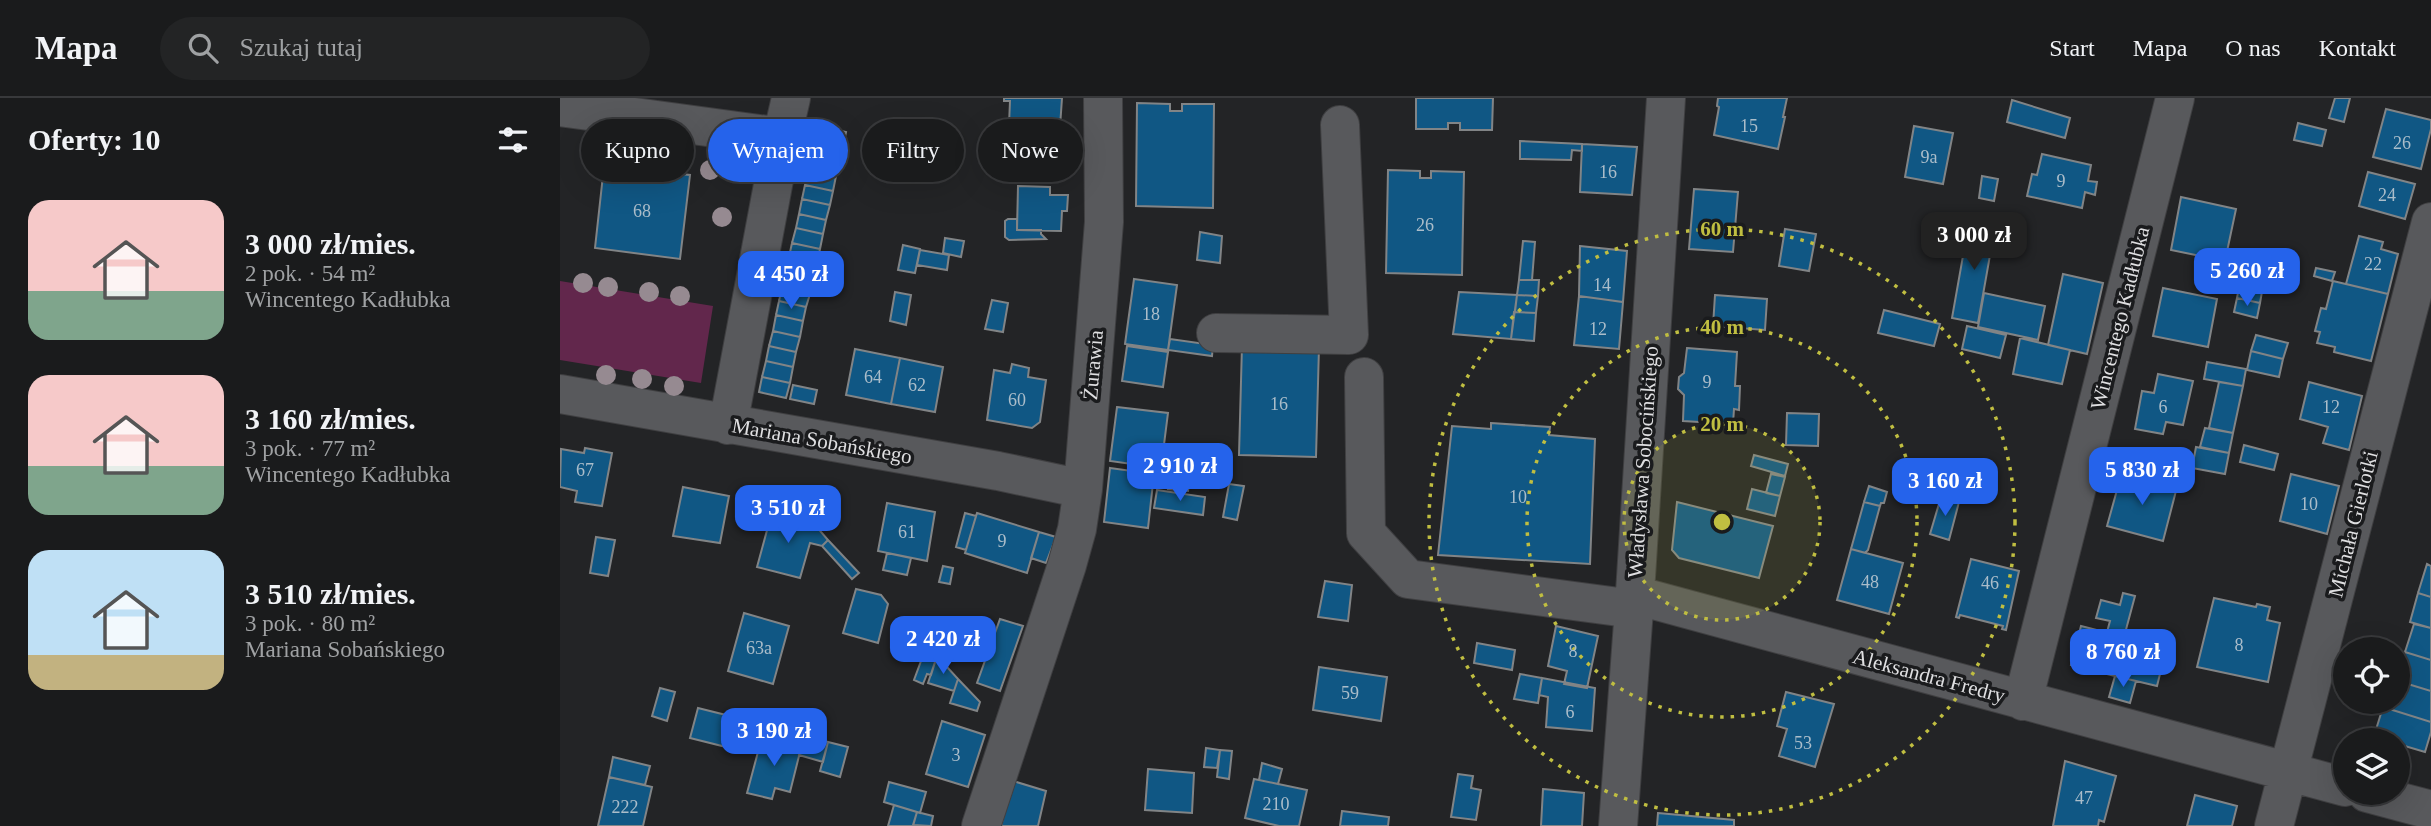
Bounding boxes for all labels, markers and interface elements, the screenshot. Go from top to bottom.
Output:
search box [160,17,650,80]
icon: search [184,29,222,67]
text: Mapa [35,30,118,66]
text: Szukaj tutaj [240,33,363,62]
text: Start [2049,35,2095,61]
text: Mapa [2133,35,2187,61]
text: O nas [2225,35,2281,61]
text: Kontakt [2319,35,2396,61]
house number: 15 [1740,116,1758,136]
chip: Kupno [581,119,694,182]
chip: Wynajem [708,119,848,182]
chip: Filtry [862,119,964,182]
chip: Nowe [978,119,1083,182]
icon: filters [494,121,532,159]
text: Oferty: 10 [28,123,160,156]
house number: 26 [2393,133,2411,153]
house number: 9a [1921,147,1938,167]
house number: 16 [1599,162,1617,182]
house number: 9 [2057,171,2066,191]
house number: 24 [2378,185,2396,205]
house number: 68 [633,201,651,221]
pin: 3 000 zł [1902,212,2046,272]
house number: 26 [1416,215,1434,235]
text: 60 m [1700,217,1744,241]
text: 3 000 zł [1937,222,2011,247]
street label: Wincentego Kadłubka [2086,223,2154,412]
text: 3 000 zł/mies. [245,227,416,260]
icon: home [84,228,168,312]
pin: 5 260 zł [2175,248,2319,308]
pin: 4 450 zł [719,252,863,311]
house number: 22 [2364,254,2382,274]
text: 5 260 zł [2210,258,2284,283]
text: 2 pok. · 54 m² [245,261,375,286]
text: 4 450 zł [754,261,828,286]
house number: 14 [1593,275,1611,295]
text: Wincentego Kadłubka [245,287,450,312]
house number: 18 [1142,304,1160,324]
text: 40 m [1700,315,1744,339]
house number: 12 [1589,319,1607,339]
street label: Żurawia [1078,328,1108,401]
street label: Władysława Sobocińskiego [1623,345,1663,579]
house number: 64 [864,367,882,387]
house number: 9 [1703,372,1712,392]
house number: 62 [908,375,926,395]
house number: 60 [1008,390,1026,410]
house number: 16 [1270,394,1288,414]
house number: 6 [2159,397,2168,417]
house number: 12 [2322,397,2340,417]
text: 3 160 zł/mies. [245,402,416,435]
icon: home [84,403,168,487]
text: 20 m [1700,412,1744,436]
street label: Mariana Sobańskiego [730,413,914,469]
text: 3 pok. · 77 m² [245,436,375,461]
pin: 2 910 zł [1108,444,1252,503]
pin: 5 830 zł [2070,448,2214,507]
street label: Michała Gierlotki [2323,448,2383,600]
text: 2 910 zł [1143,453,1217,478]
text: 5 830 zł [2105,457,2179,482]
pin: 3 160 zł [1873,458,2017,518]
house number: 67 [576,460,594,480]
text: Wincentego Kadłubka [245,462,450,487]
text: 3 160 zł [1908,468,1982,493]
pin: 3 510 zł [716,486,860,545]
house number: 10 [1509,487,1527,507]
house number: 10 [2300,494,2318,514]
text: 3 510 zł [751,495,825,520]
centre of rings [1710,510,1734,534]
house number: 61 [898,522,916,542]
house number: 9 [998,531,1007,551]
house number: 48 [1861,572,1879,592]
house number: 46 [1981,573,1999,593]
text: 3 510 zł/mies. [245,577,416,610]
icon: home [84,578,168,662]
text: 3 pok. · 80 m² [245,611,375,636]
pin: 2 420 zł [871,616,1015,676]
text: 2 420 zł [906,626,980,651]
pin: 8 760 zł [2051,630,2195,689]
house number: 8 [2235,635,2244,655]
text: Mariana Sobańskiego [245,637,445,662]
map controls [2333,637,2410,805]
button: locate [2333,637,2410,714]
house number: 63a [746,638,772,658]
text: 8 760 zł [2086,639,2160,664]
house number: 8 [1569,641,1578,661]
street label: Aleksandra Fredry [1850,644,2008,708]
house number: 59 [1341,683,1359,703]
house number: 6 [1566,702,1575,722]
pin: 3 190 zł [702,708,846,768]
text: 3 190 zł [737,718,811,743]
button: layers [2333,728,2410,805]
house number: 53 [1794,733,1812,753]
house number: 3 [952,745,961,765]
house number: 47 [2075,788,2093,808]
house number: 210 [1263,794,1290,814]
house number: 222 [612,797,639,817]

